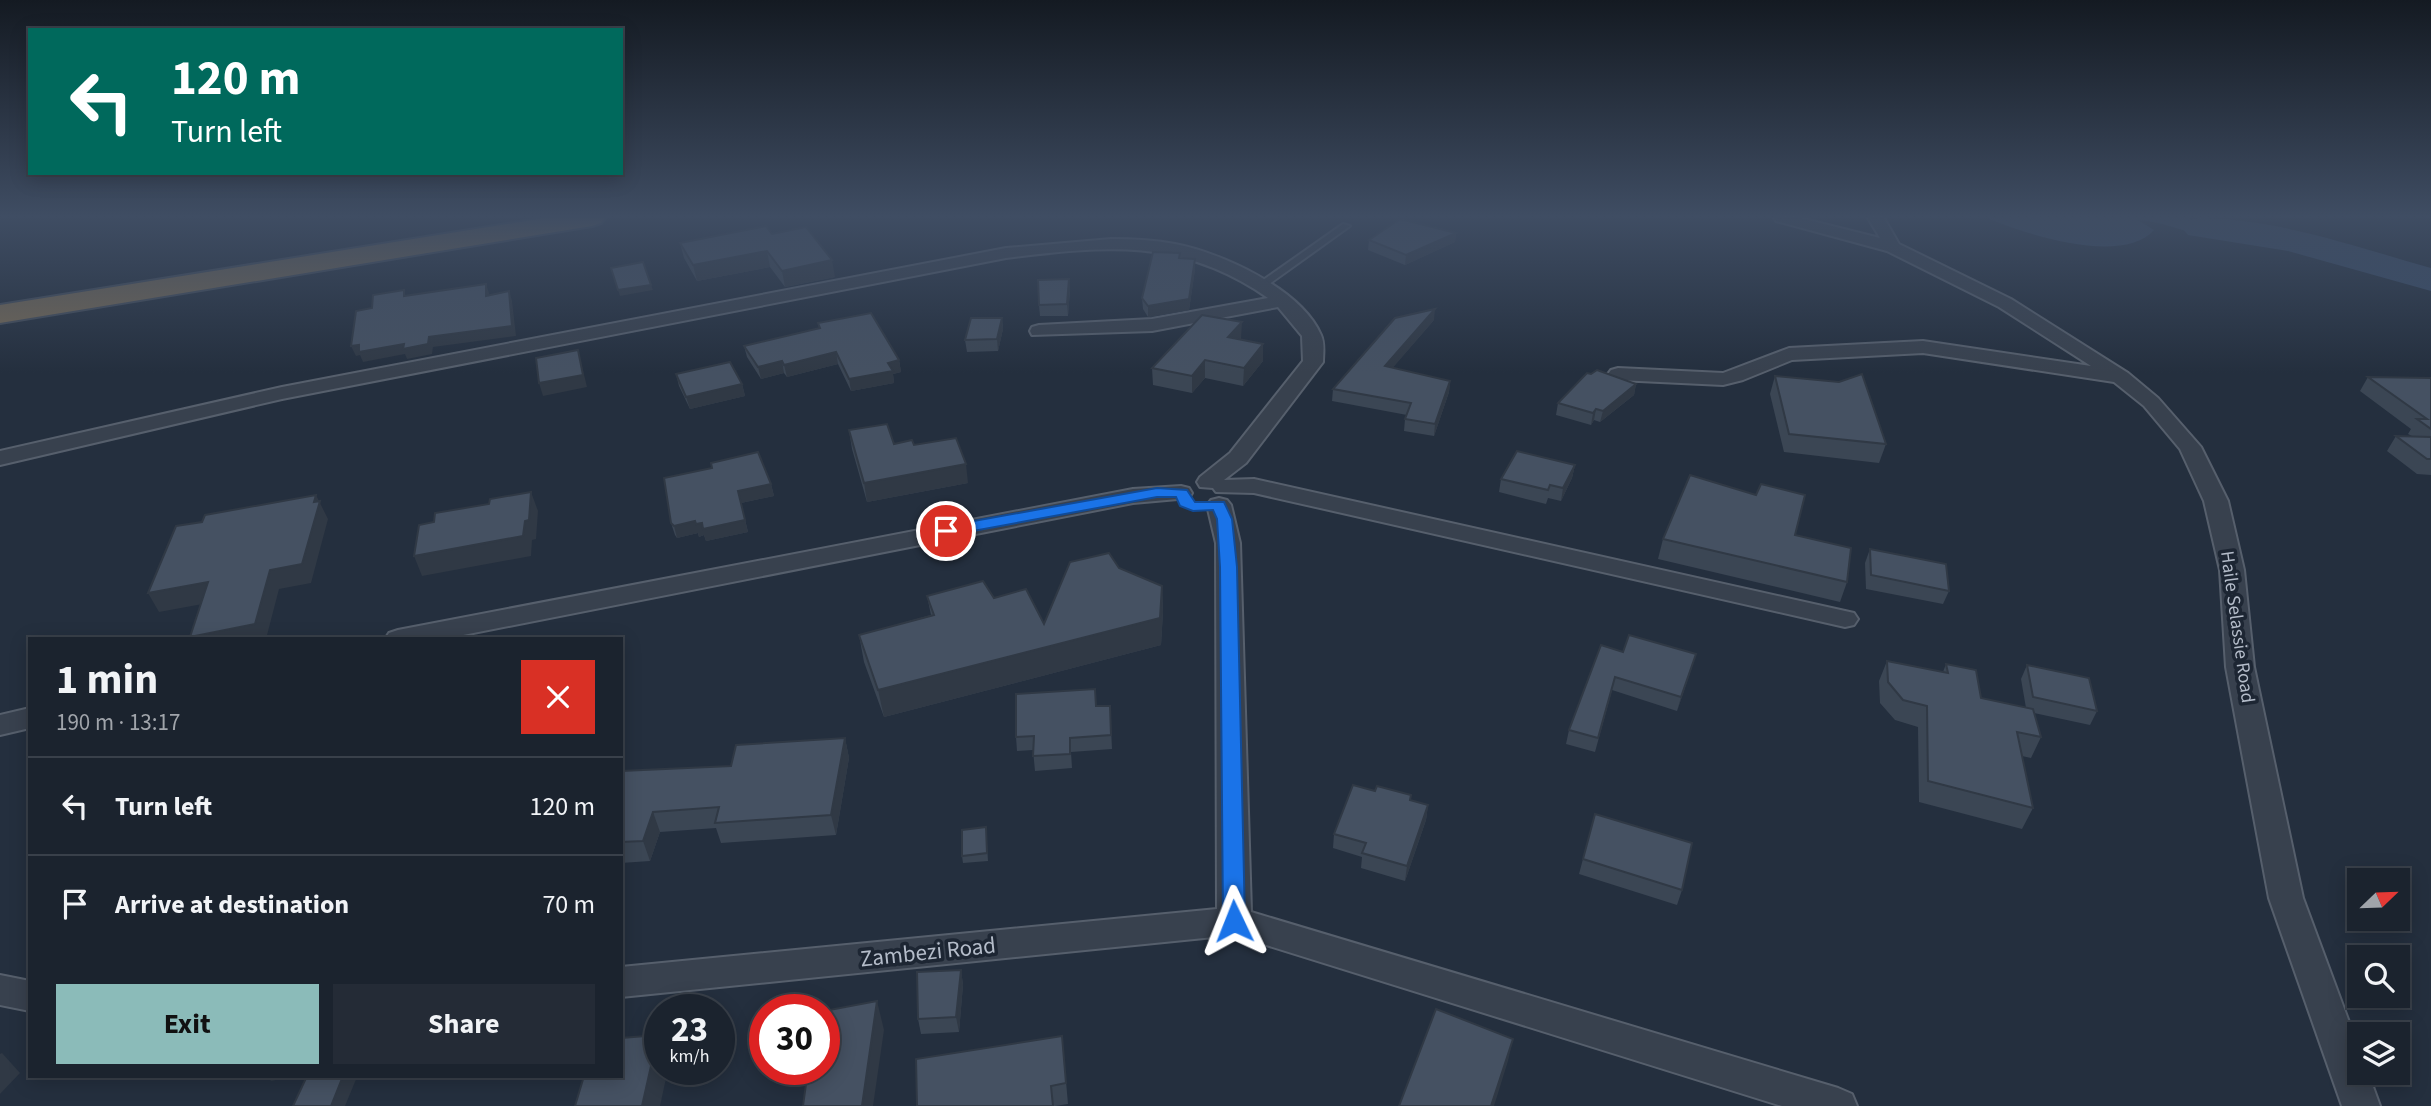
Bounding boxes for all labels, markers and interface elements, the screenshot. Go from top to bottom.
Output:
text: 120 m [171,44,300,114]
icon: left [56,56,147,147]
text: Turn left [171,109,282,155]
pin [916,501,976,561]
icon: arrive [927,512,965,550]
street label: Haile Selassie Road [2213,549,2261,705]
text: 1 min [56,650,158,710]
button: close [521,660,595,734]
text: 190 m · 13:17 [56,706,180,739]
icon: left [56,787,94,825]
text: Turn left [115,788,212,825]
text: 120 m [529,788,595,825]
north arrow [2347,868,2410,931]
map controls [2347,868,2410,1085]
position arrow [1197,884,1271,958]
icon: arrive [56,885,94,923]
text: Arrive at destination [115,886,349,923]
text: 70 m [542,886,595,923]
street label: Zambezi Road [859,928,997,976]
button: search [2347,945,2410,1008]
button: Exit [56,984,319,1064]
button: Share [333,984,595,1064]
speed limit sign: 30 [749,994,840,1085]
text: 23 [671,1005,708,1055]
button: layers [2347,1022,2410,1085]
text: km/h [670,1044,709,1069]

